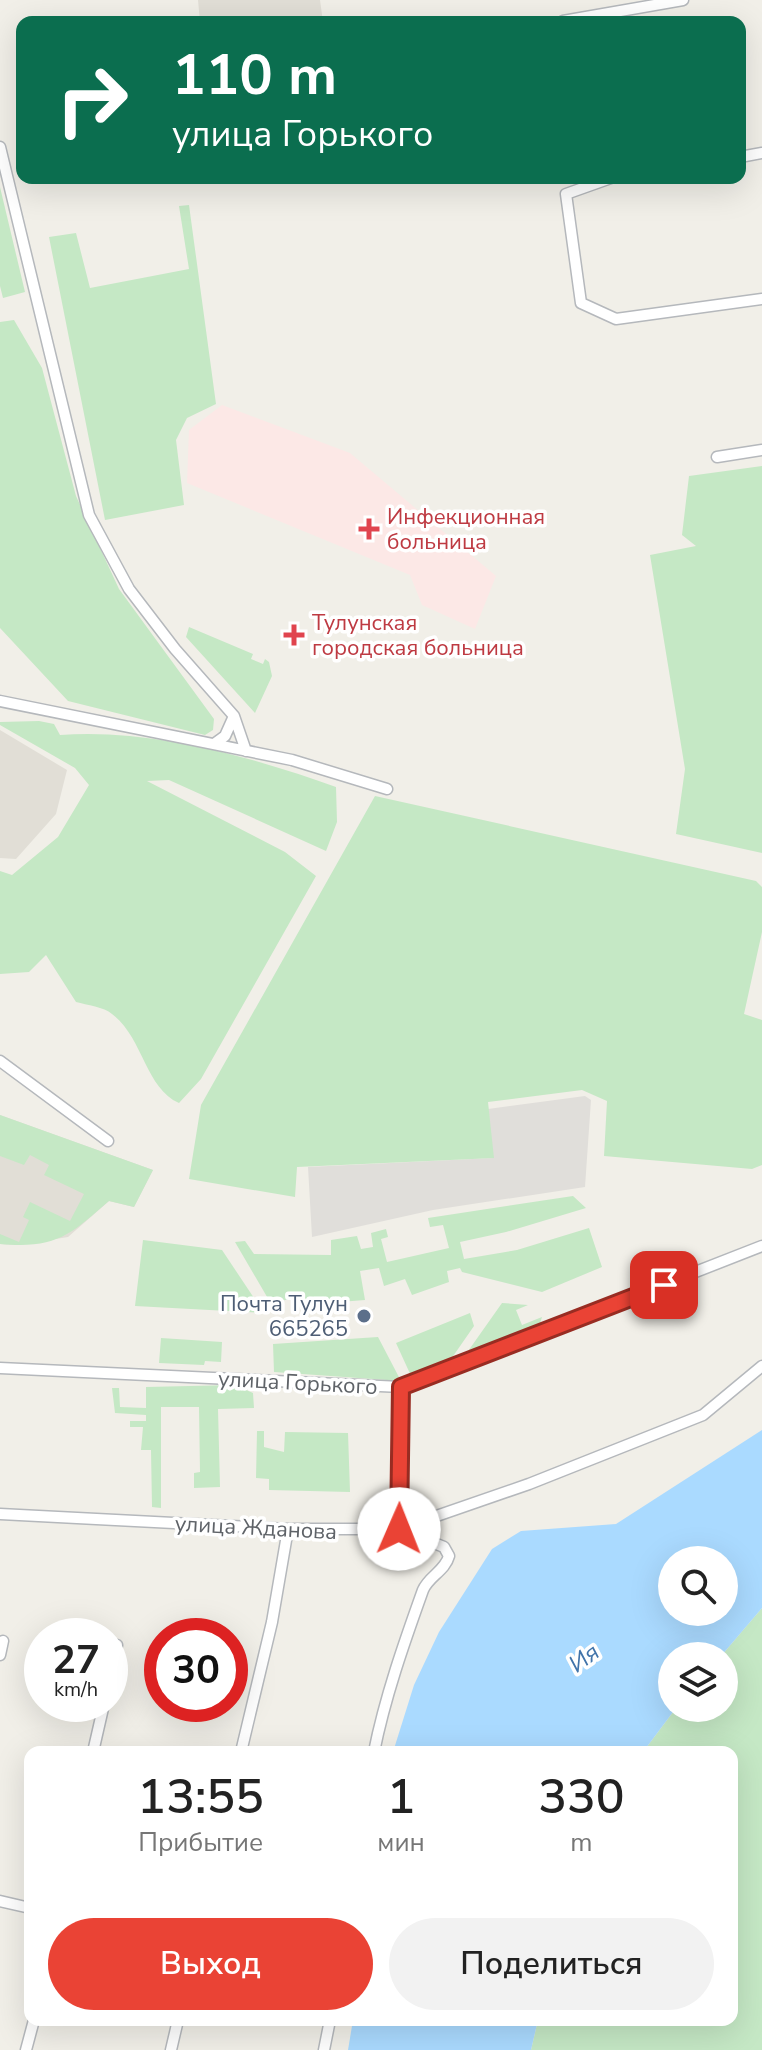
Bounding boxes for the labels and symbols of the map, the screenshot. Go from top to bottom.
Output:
place label: Инфекционная больница [387,502,545,557]
marker: Инфекционная больница [358,518,380,540]
place label: Тулунская городская больница [312,608,524,663]
marker: Тулунская городская больница [283,624,305,646]
pin [630,1251,698,1319]
place label: Почта Тулун 665265 [220,1289,348,1344]
marker: Почта Тулун 665265 [355,1307,373,1325]
street label: улица Горького [217,1364,378,1402]
position arrow [357,1487,441,1571]
street label: улица Жданова [174,1509,338,1547]
speed limit sign: 30 [144,1618,248,1722]
water label: Ия [562,1636,606,1680]

